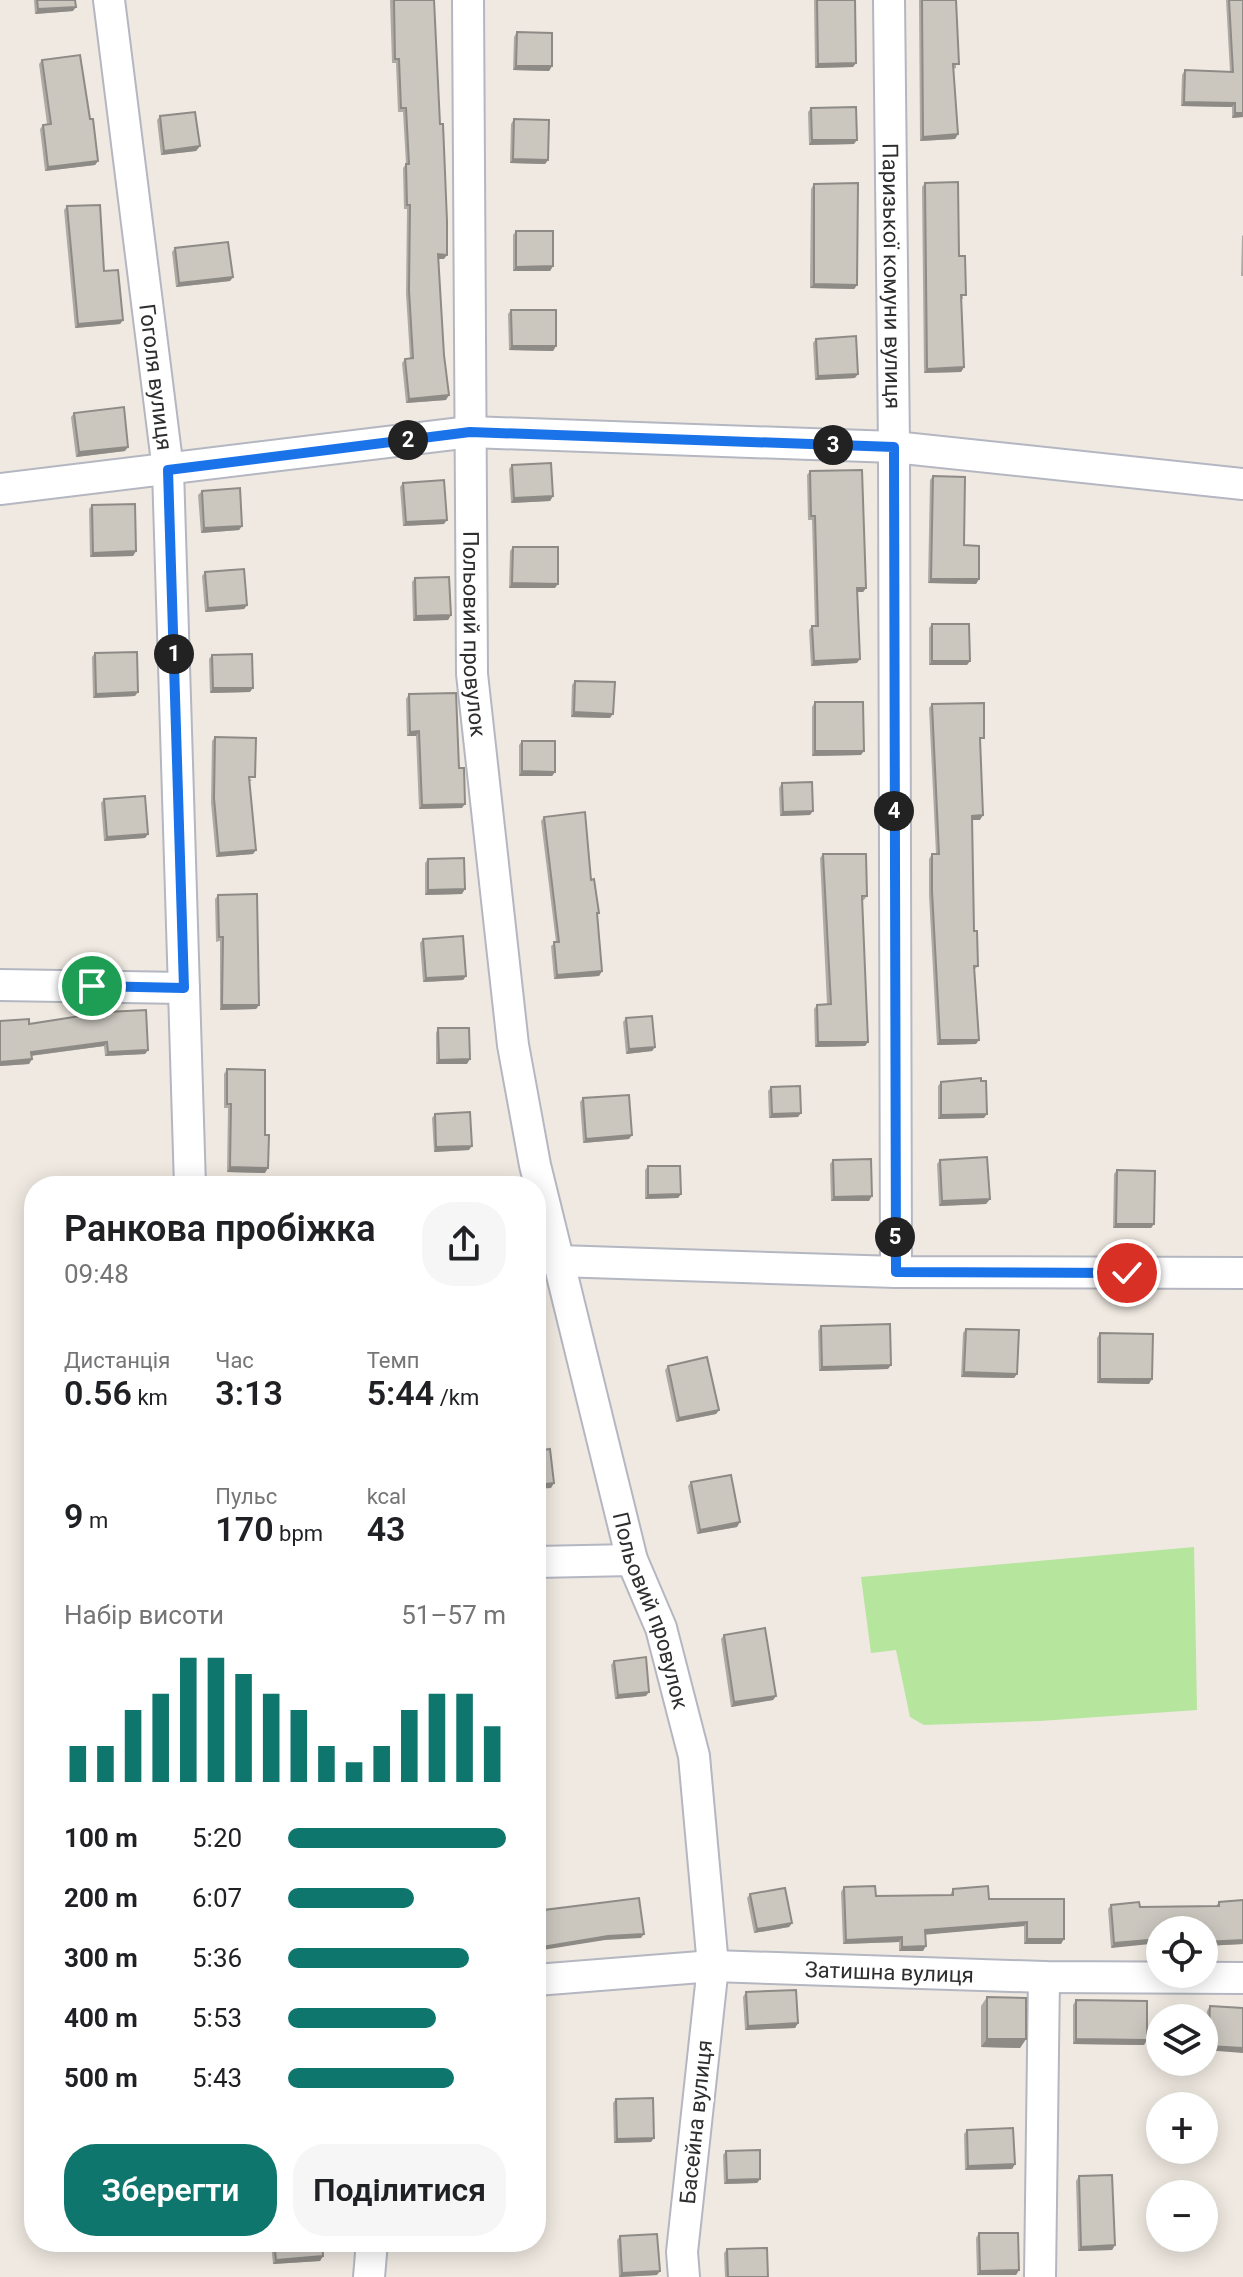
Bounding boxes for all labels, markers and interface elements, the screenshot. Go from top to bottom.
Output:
street label: Паризької комуни вулиця [878,143,906,409]
street label: Гоголя вулиця [135,302,178,452]
pin: 2 [388,420,428,460]
pin: 3 [813,425,853,465]
text: 2 [402,427,414,452]
text: 3 [827,432,839,457]
street label: Польовий провулок [459,531,491,738]
pin: 1 [154,634,194,674]
text: 1 [168,641,180,666]
pin: 4 [874,791,914,831]
text: 4 [888,798,900,823]
pin [58,952,126,1020]
icon: arrive [70,964,114,1008]
button: share [422,1202,506,1286]
text: Ранкова пробіжка [64,1208,376,1250]
pin: 5 [875,1217,915,1257]
text: 5 [889,1224,901,1249]
pin [1093,1239,1161,1307]
icon: check [1105,1251,1149,1295]
text: 09:48 [64,1259,129,1289]
text: Дистанція [64,1348,170,1373]
text: Час [215,1348,254,1373]
text: Темп [367,1348,419,1373]
text: 0.56 [64,1373,132,1413]
text: 3:13 [215,1373,283,1413]
text: 5:44 [367,1373,434,1413]
text: km [132,1385,168,1410]
text: /km [434,1385,479,1410]
text: Пульс [215,1484,277,1509]
text: kcal [367,1484,406,1509]
text: 9 [64,1496,83,1536]
text: m [83,1508,108,1533]
text: 170 [215,1509,274,1549]
text: 43 [367,1509,406,1549]
street label: Польовий провулок [608,1509,694,1712]
text: bpm [274,1521,323,1546]
text: Набір висоти [64,1600,224,1630]
text: 51–57 m [401,1600,506,1630]
text: 100 m [64,1823,138,1853]
text: 5:20 [192,1823,242,1853]
text: 200 m [64,1883,138,1913]
text: 6:07 [192,1883,242,1913]
map controls [1146,1916,1218,2252]
button: locate [1146,1916,1218,1988]
text: 300 m [64,1943,138,1973]
text: 5:36 [192,1943,242,1973]
street label: Затишна вулиця [804,1957,974,1987]
text: 400 m [64,2003,138,2033]
text: 5:53 [192,2003,242,2033]
button: layers [1146,2004,1218,2076]
street label: Басейна вулиця [675,2039,717,2205]
text: 500 m [64,2063,138,2093]
text: 5:43 [192,2063,242,2093]
button: + [1146,2092,1218,2164]
button: Зберегти [64,2144,277,2236]
button: Поділитися [293,2144,506,2236]
button: − [1146,2180,1218,2252]

